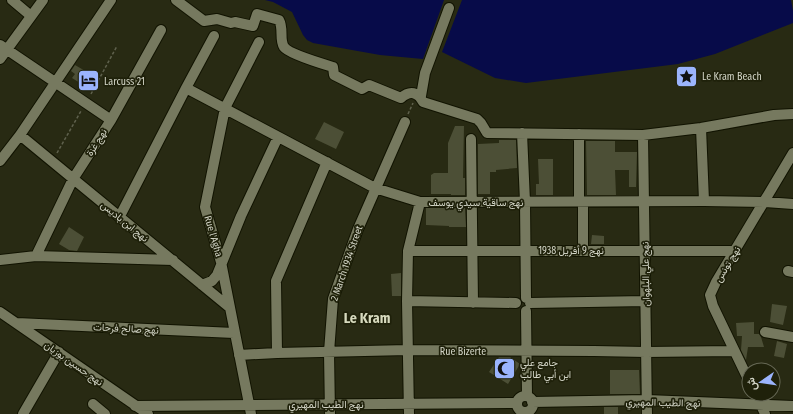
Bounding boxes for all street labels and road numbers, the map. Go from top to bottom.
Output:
street label: نهج غزة [84,127,110,158]
street label: نهج ساقية سيدي يوسف [429,197,524,211]
street label: نهج ابن باديس [98,199,151,245]
street label: Rue l'Agha [201,214,225,258]
street label: 2 March 1934 Street [328,223,366,302]
street label: نهج علي البلهوان [639,241,655,306]
street label: نهج تونس [712,244,743,285]
street label: نهج 9 أفريل 1938 [538,245,604,257]
street label: نهج صالح فرحات [93,321,159,337]
street label: نهج حسين بوزيان [42,339,105,389]
street label: Rue Bizerte [440,346,486,358]
street label: نهج الطيب المهيري [625,396,701,412]
street label: نهج الطيب المهيري [288,399,364,413]

